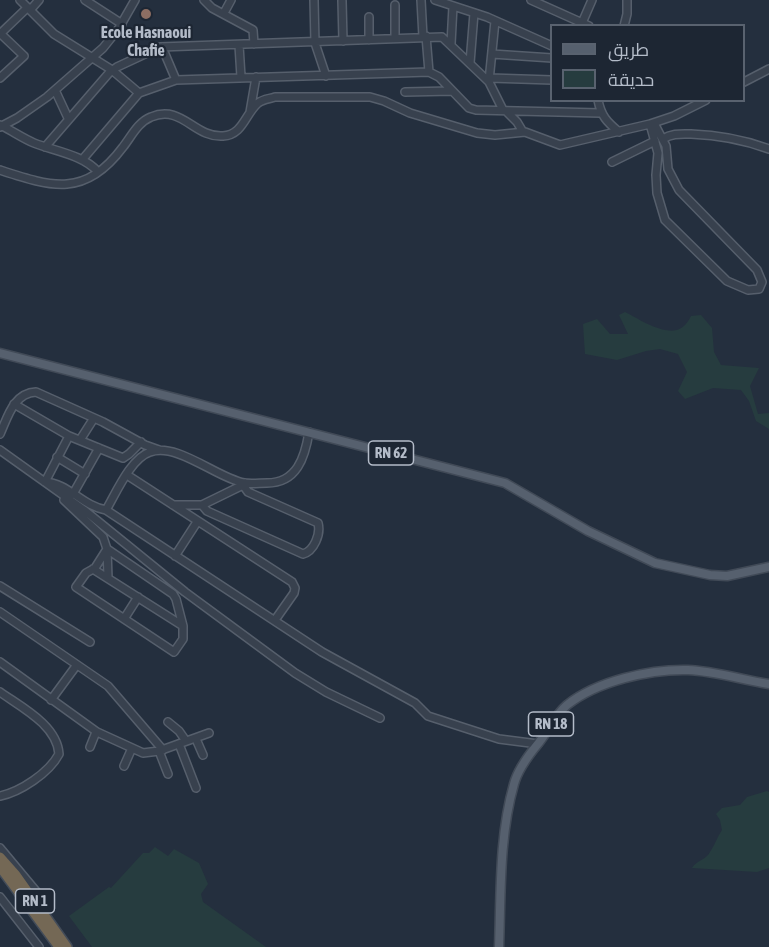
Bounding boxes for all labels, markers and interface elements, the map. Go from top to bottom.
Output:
marker: Ecole Hasnaoui Chafie [139,7,153,21]
place label: Ecole Hasnaoui Chafie [101,23,191,61]
legend [550,24,745,102]
text: طريق [608,39,649,60]
text: حديقة [608,69,654,90]
road number: RN 62 [368,441,414,465]
road number: RN 18 [528,712,574,736]
road number: RN 1 [15,889,54,913]

